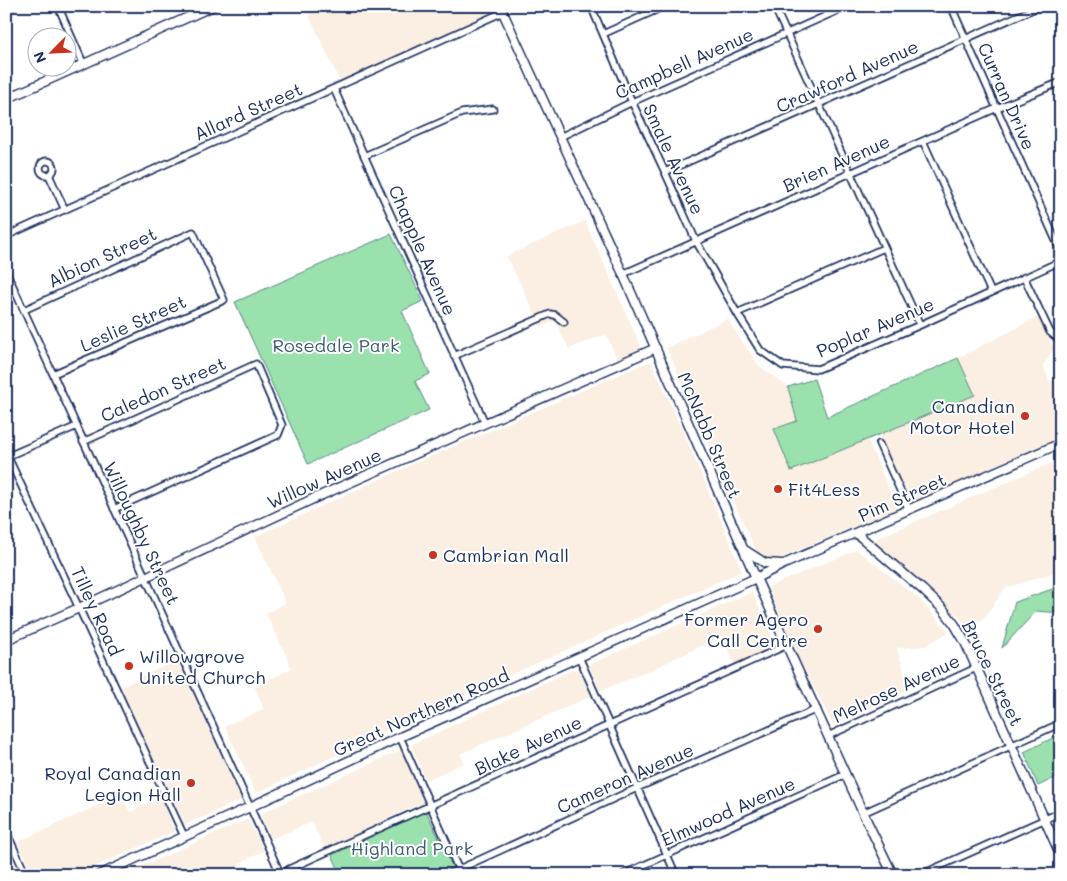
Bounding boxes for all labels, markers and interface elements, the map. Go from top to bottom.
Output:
street label: Campbell Avenue [611,22,757,104]
north arrow [28,28,78,78]
street label: Crawford Avenue [772,34,922,118]
street label: Curran Drive [973,38,1041,154]
text: N [29,49,51,66]
street label: Allard Street [190,76,306,146]
street label: Smale Avenue [638,100,710,218]
street label: Brien Avenue [779,129,893,197]
street label: Chapple Avenue [384,181,462,319]
street label: Albion Street [44,221,160,293]
street label: Leslie Street [76,289,190,357]
street label: Poplar Avenue [813,291,937,363]
park label: Rosedale Park [273,333,399,357]
street label: Caledon Street [97,351,229,427]
street label: McNabb Street [672,368,748,502]
place label: Canadian Motor Hotel [910,394,1015,439]
marker: Canadian Motor Hotel [1019,410,1031,422]
street label: Willow Avenue [263,442,385,514]
street label: Willoughby Street [98,458,186,608]
street label: Pim Street [854,467,950,527]
place label: Fit4Less [788,477,860,501]
marker: Fit4Less [772,483,784,495]
place label: Cambrian Mall [443,543,569,567]
marker: Cambrian Mall [427,549,439,561]
street label: Tilley Road [66,563,128,659]
place label: Former Agero Call Centre [684,607,808,652]
street label: Bruce Street [957,616,1029,730]
marker: Former Agero Call Centre [812,623,824,635]
place label: Willowgrove United Church [139,644,265,689]
street label: Melrose Avenue [829,648,963,728]
marker: Willowgrove United Church [123,660,135,672]
street label: Great Northern Road [329,662,513,762]
street label: Blake Avenue [471,710,585,780]
street label: Cameron Avenue [553,737,697,819]
place label: Royal Canadian Legion Hall [45,761,181,806]
street label: Elmwood Avenue [657,771,799,851]
marker: Royal Canadian Legion Hall [185,777,197,789]
park label: Highland Park [351,836,473,860]

